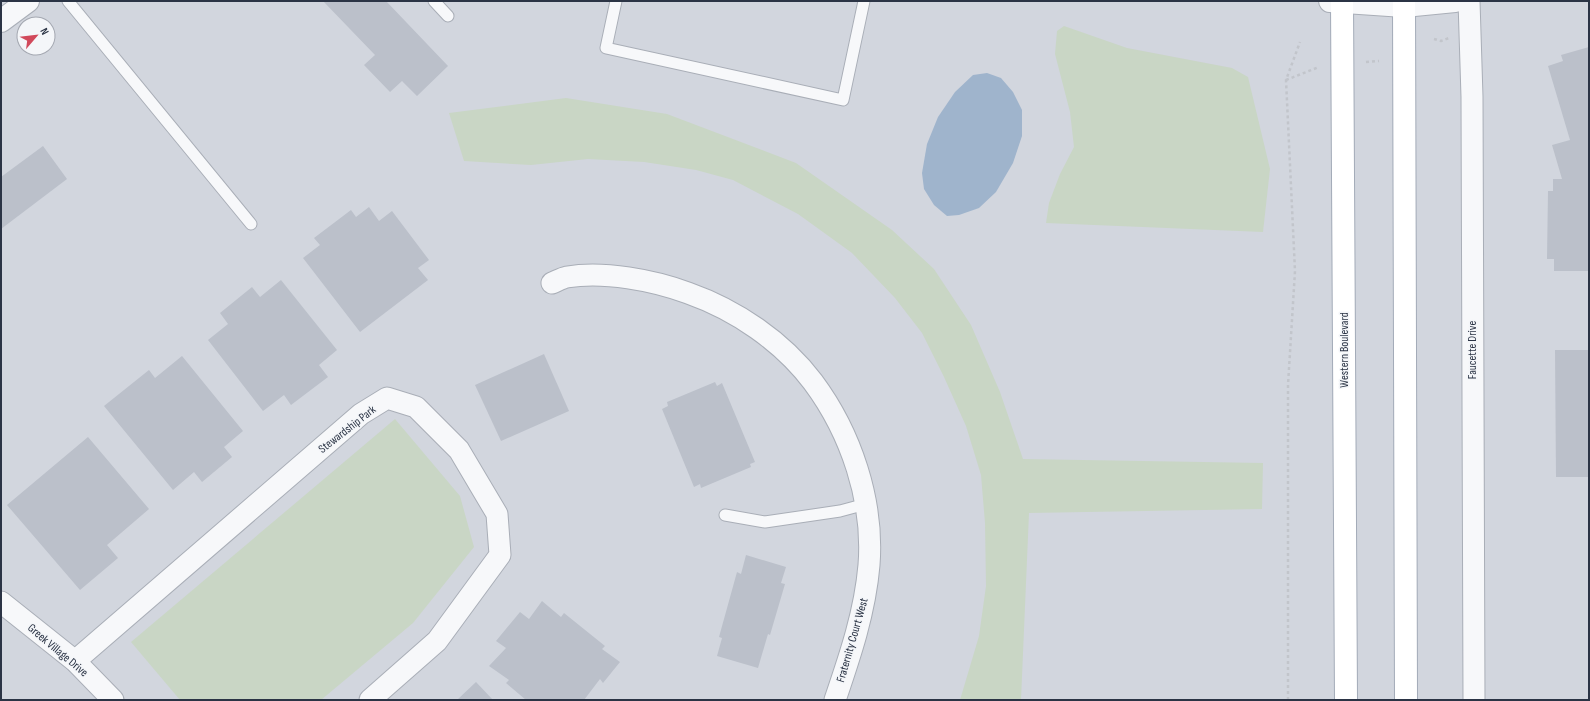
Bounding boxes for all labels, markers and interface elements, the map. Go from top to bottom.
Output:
north arrow [16,16,56,56]
text: N [37,26,52,37]
street label: Western Boulevard [1337,312,1352,388]
street label: Faucette Drive [1465,321,1480,379]
street label: Stewardship Park [315,402,379,457]
street label: Fraternity Court West [833,596,872,684]
street label: Greek Village Drive [24,621,91,680]

